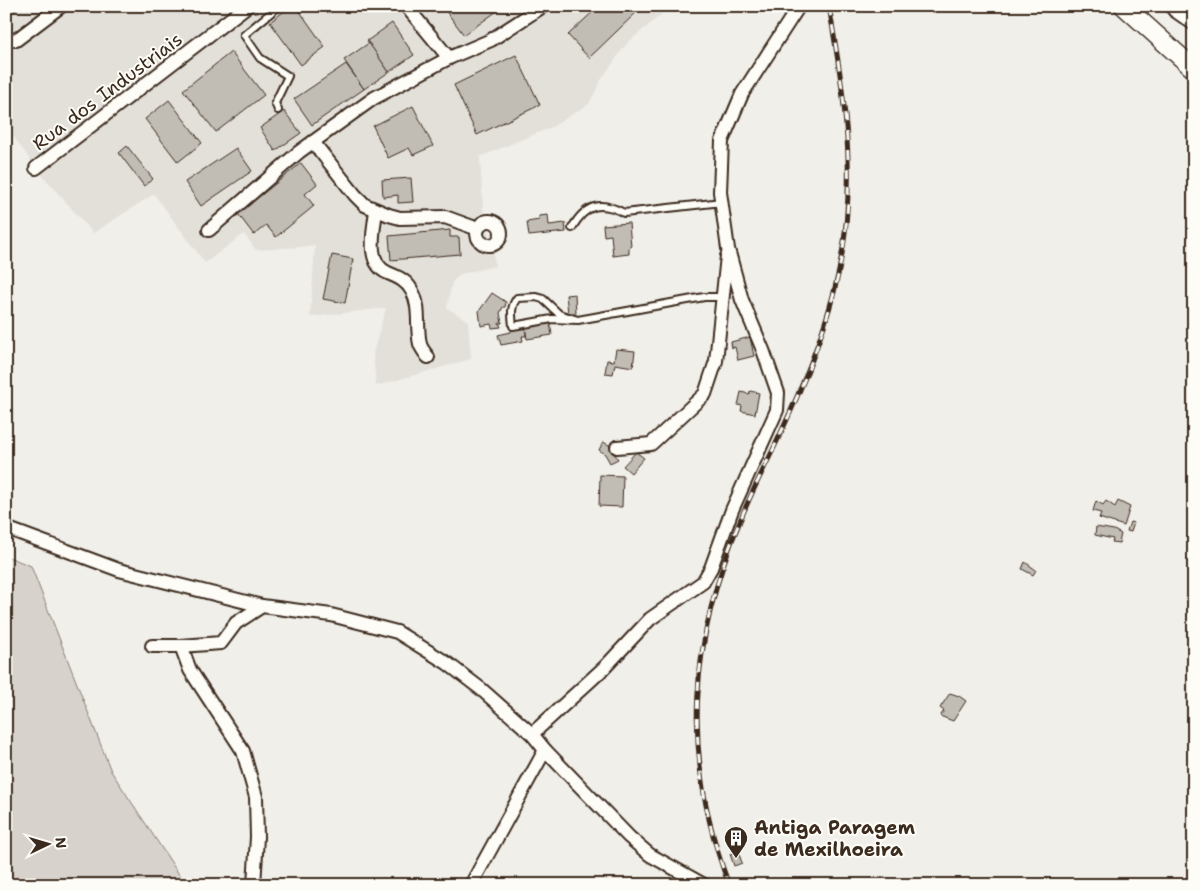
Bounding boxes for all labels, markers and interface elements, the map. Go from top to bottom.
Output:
street label: Rua dos Industriais [27,27,187,156]
place label: Antiga Paragem de Mexilhoeira [754,815,915,862]
north arrow [22,818,72,868]
building icon: Antiga Paragem de Mexilhoeira [723,825,749,859]
text: N [52,837,70,849]

